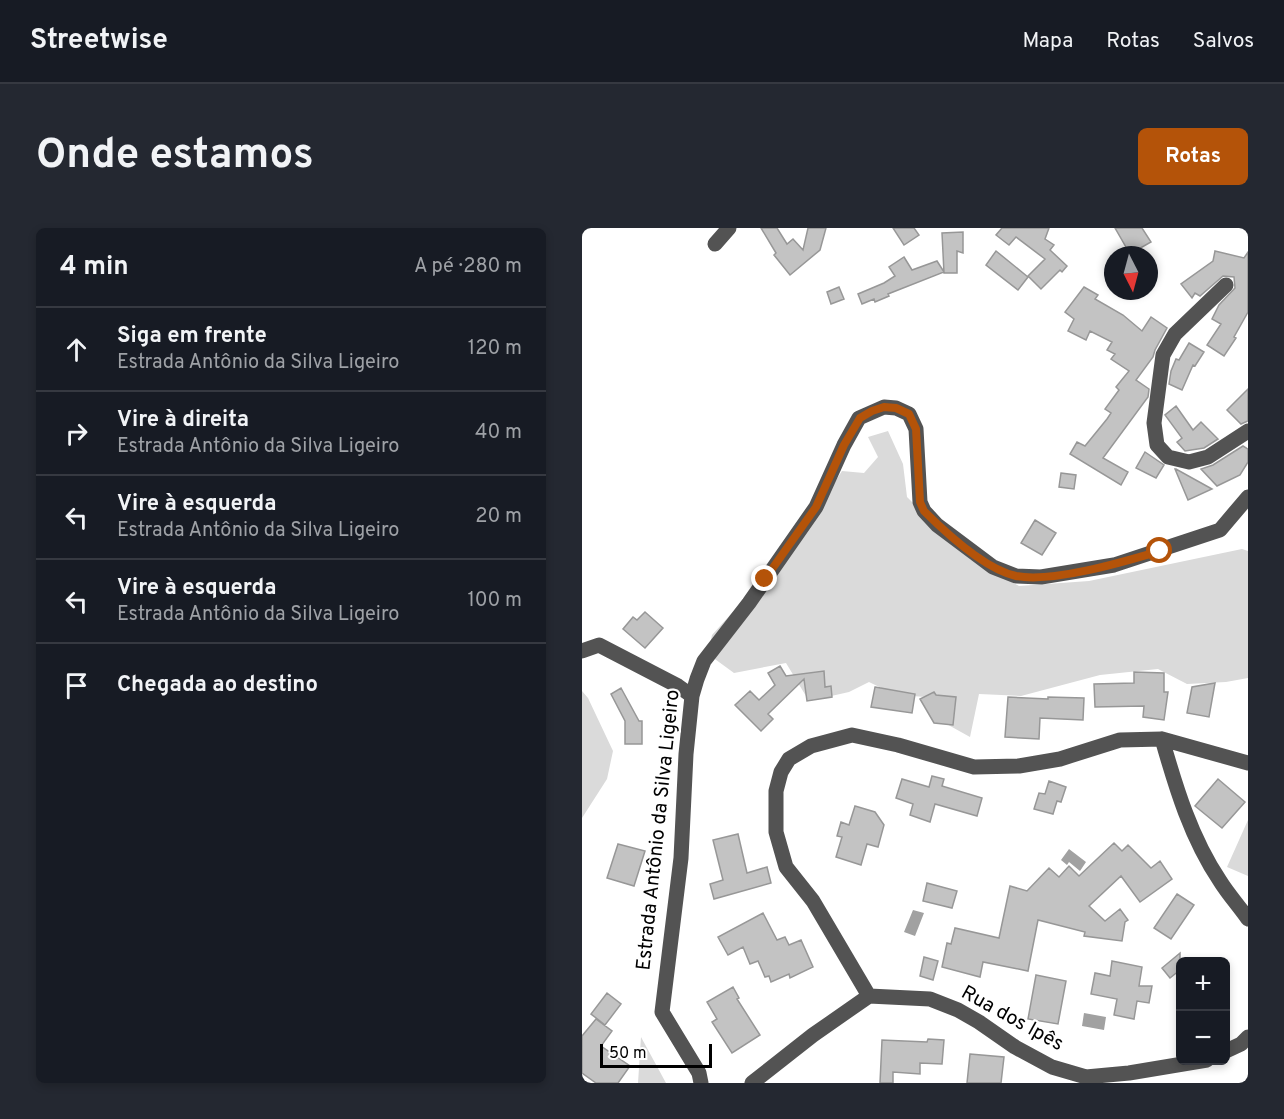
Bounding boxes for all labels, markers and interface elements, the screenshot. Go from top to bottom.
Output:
text: Streetwise [30,23,168,59]
text: Mapa [1023,28,1073,55]
text: Rotas [1106,28,1160,55]
text: Salvos [1193,28,1254,55]
button: Rotas [1138,128,1248,185]
text: Onde estamos [36,130,314,183]
north arrow [1104,246,1158,300]
text: 4 min [60,251,129,284]
text: A pé · 280 m [414,254,522,280]
text: Siga em frente [117,323,267,350]
icon: ahead [60,333,93,366]
text: 120 m [468,336,522,362]
text: Estrada Antônio da Silva Ligeiro [117,350,399,376]
text: Vire à direita [117,407,249,434]
icon: right [60,417,93,450]
text: 40 m [475,420,522,446]
text: Estrada Antônio da Silva Ligeiro [117,434,399,460]
text: Vire à esquerda [117,491,276,518]
icon: left [60,501,93,534]
text: 20 m [475,504,522,530]
text: Estrada Antônio da Silva Ligeiro [117,518,399,544]
route start [1146,537,1172,563]
route end [751,565,777,591]
text: Vire à esquerda [117,575,276,602]
icon: left [60,585,93,618]
text: 100 m [467,588,522,614]
text: Estrada Antônio da Silva Ligeiro [117,602,399,628]
icon: arrive [60,669,93,702]
text: Chegada ao destino [117,672,318,699]
street label: Estrada Antônio da Silva Ligeiro [631,688,687,972]
map controls [1176,957,1230,1065]
button: + [1176,957,1230,1011]
street label: Rua dos Ipês [956,980,1068,1058]
button: − [1176,1011,1230,1065]
scale bar [600,1041,712,1068]
text: 50 m [609,1044,647,1064]

